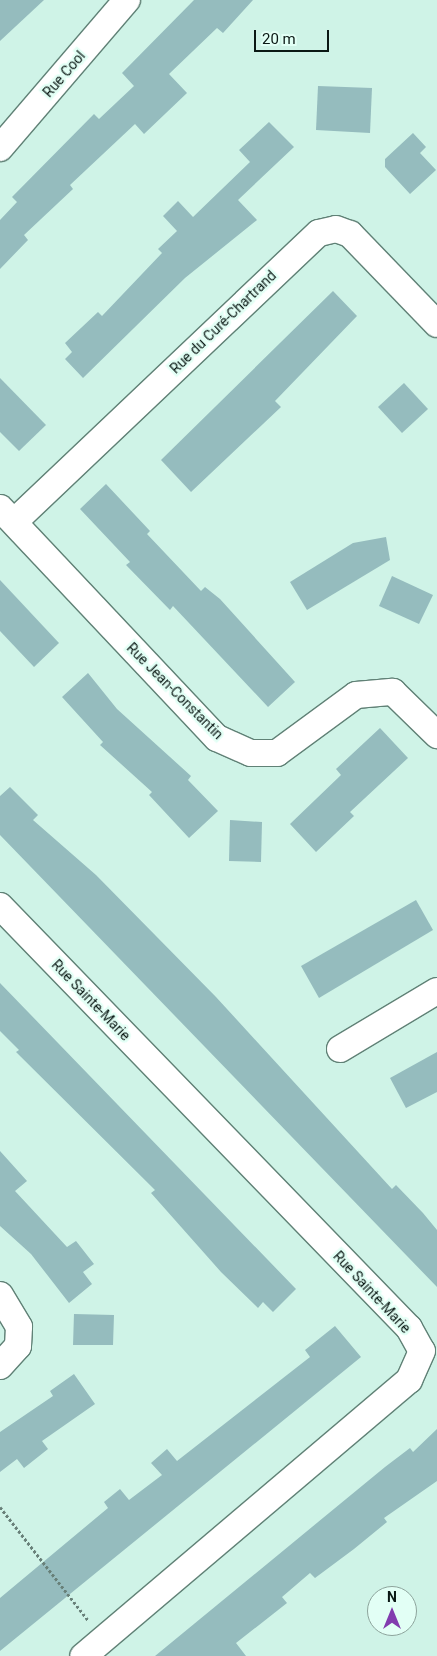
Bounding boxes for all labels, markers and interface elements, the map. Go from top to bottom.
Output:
scale bar [257,20,332,52]
text: 20 m [262,30,296,48]
street label: Rue Cool [39,47,89,101]
street label: Rue du Curé-Chartrand [166,267,280,377]
street label: Rue Jean-Constantin [123,639,227,743]
street label: Rue Sainte-Marie [48,956,134,1044]
street label: Rue Sainte-Marie [330,1248,414,1336]
north arrow [367,1586,417,1636]
text: N [387,1589,397,1605]

